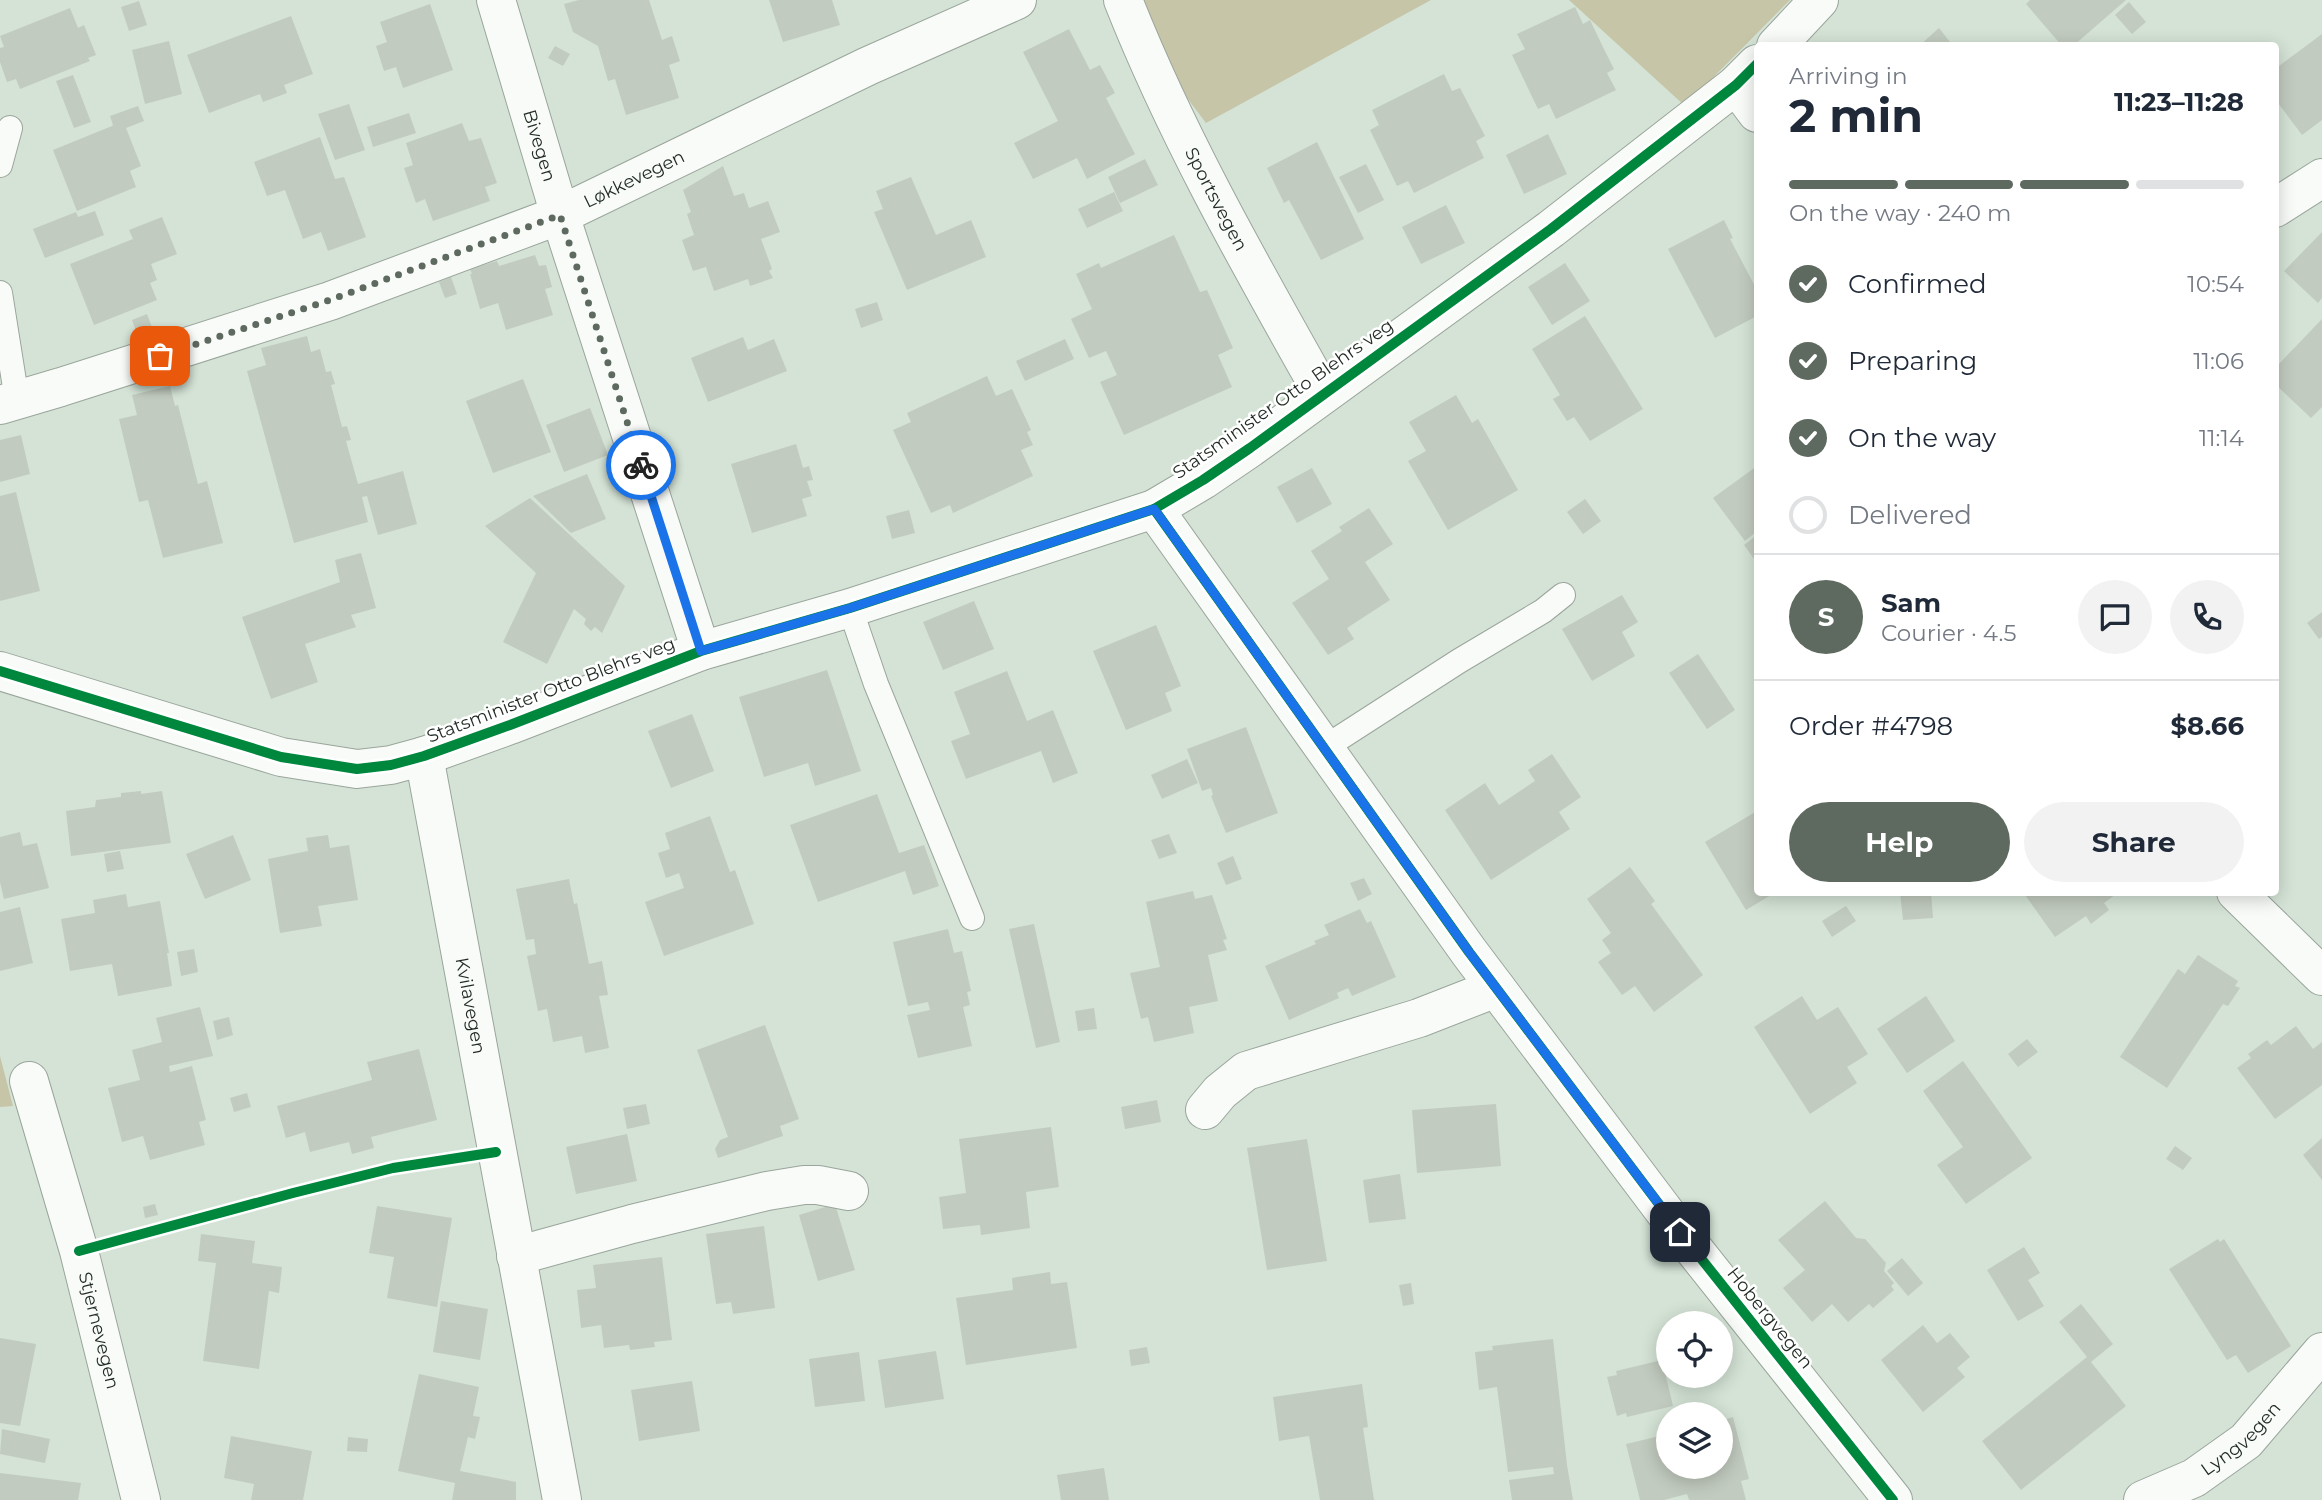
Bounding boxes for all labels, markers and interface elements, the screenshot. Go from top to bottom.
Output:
text: Arriving in [1789,62,1908,90]
text: 11:23–11:28 [2114,86,2244,118]
text: 2 min [1789,87,1923,144]
street label: Bivegen [518,107,560,184]
street label: Sportsvegen [1180,144,1252,255]
street label: Løkkevegen [580,145,688,213]
text: On the way · 240 m [1789,199,2011,227]
icon: check [1789,265,1827,303]
text: Confirmed [1848,268,1987,300]
text: 10:54 [2187,270,2244,298]
street label: Statsminister Otto Blehrs veg [1168,314,1398,484]
pin [130,326,190,386]
icon: bag [141,337,179,375]
icon: check [1789,342,1827,380]
text: Preparing [1848,345,1977,377]
text: 11:06 [2193,347,2244,375]
icon: check [1789,419,1827,457]
text: On the way [1848,422,1996,454]
text: 11:14 [2199,424,2244,452]
courier [606,430,676,500]
icon: bike [622,446,660,484]
text: Delivered [1848,499,1972,531]
button: chat [2078,580,2152,654]
button: phone [2170,580,2244,654]
text: Sam [1881,587,1941,619]
text: S [1818,601,1834,633]
text: Courier · 4.5 [1881,619,2016,647]
street label: Statsminister Otto Blehrs veg [424,632,678,748]
text: Order #4798 [1789,710,1953,742]
text: $8.66 [2170,710,2244,742]
button: Help [1789,802,2010,882]
button: Share [2024,802,2244,882]
street label: Kvilavegen [451,956,490,1056]
pin [1650,1202,1710,1262]
icon: home [1661,1213,1699,1251]
street label: Hobergvegen [1722,1263,1818,1373]
street label: Stjernevegen [74,1270,124,1391]
map controls [1656,1311,1733,1479]
button: locate [1656,1311,1733,1388]
street label: Lyngvegen [2197,1397,2286,1481]
button: layers [1656,1402,1733,1479]

